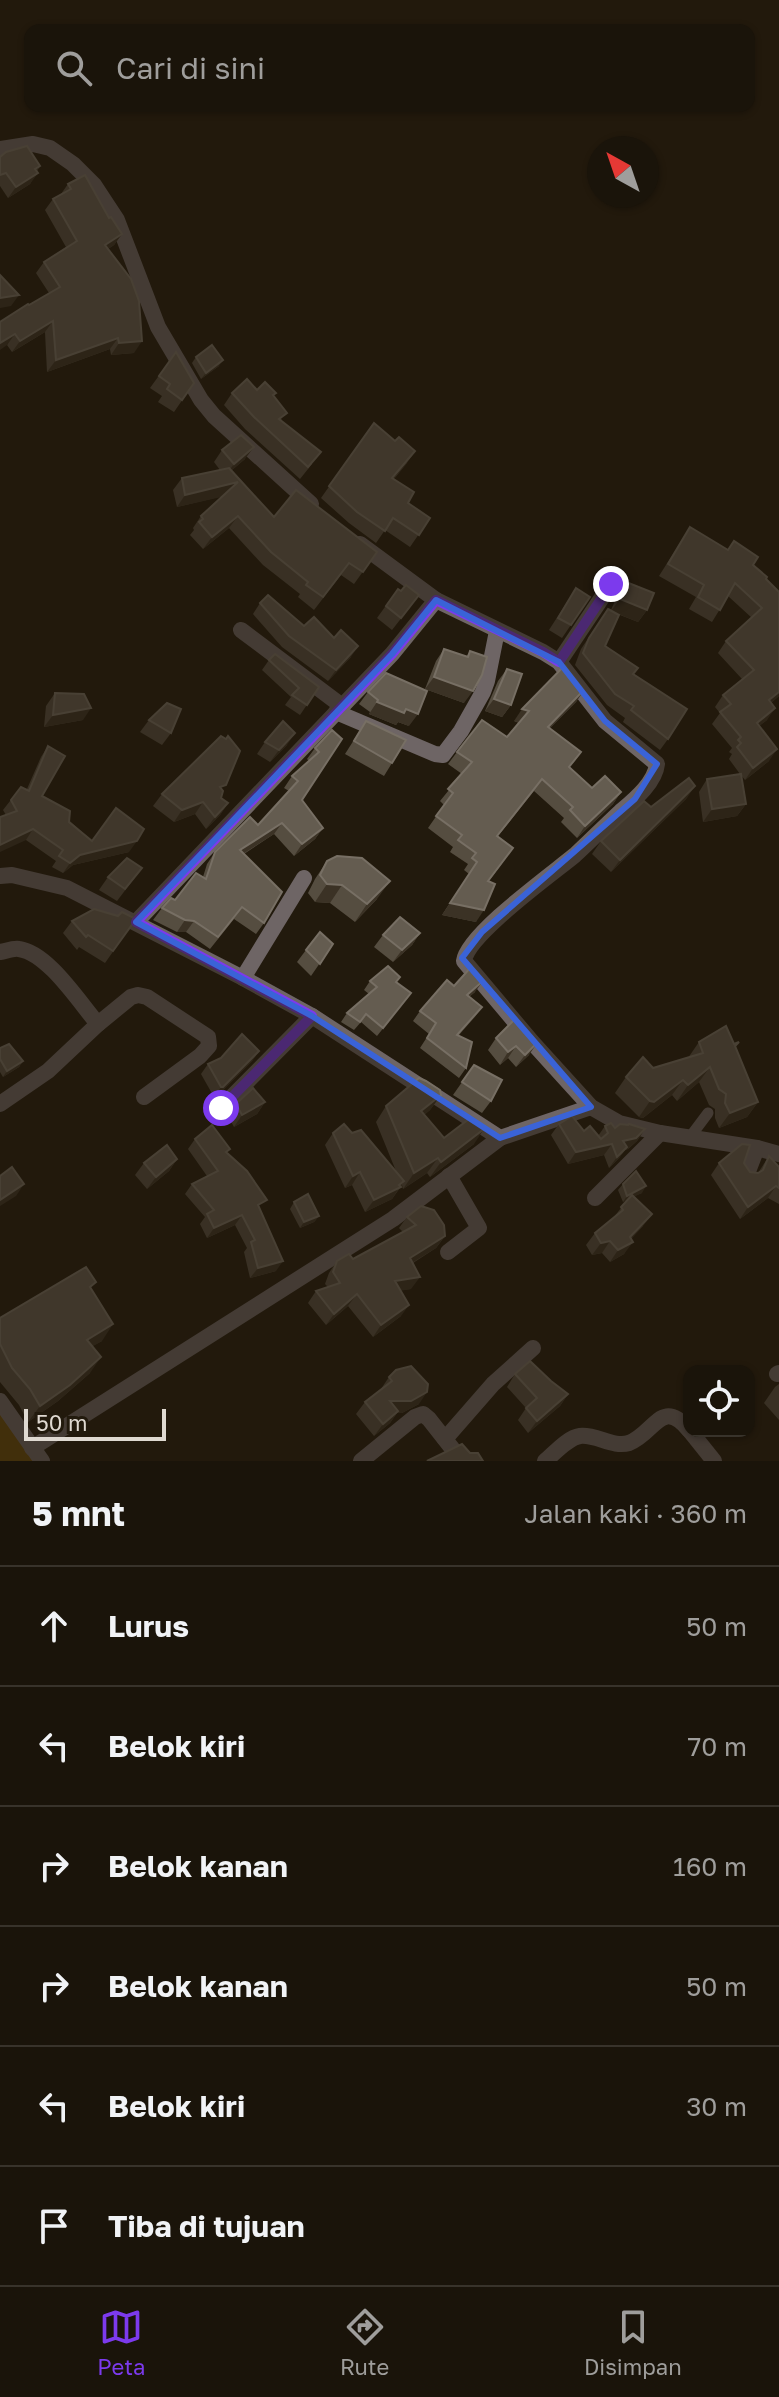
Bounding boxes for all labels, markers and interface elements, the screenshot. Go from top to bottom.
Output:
search box [24,24,755,112]
icon: search [52,46,96,90]
text: Cari di sini [116,50,265,86]
north arrow [587,136,659,208]
route end [593,566,629,602]
route start [203,1090,239,1126]
map controls [683,1365,755,1437]
button: locate [683,1365,755,1437]
scale bar [24,1405,166,1441]
text: 50 m [36,1409,87,1436]
text: 5 mnt [32,1493,125,1533]
text: Jalan kaki · 360 m [524,1498,747,1529]
icon: ahead [32,1604,76,1648]
text: Lurus [108,1608,189,1644]
text: 50 m [686,1611,747,1642]
icon: left [32,1724,76,1768]
text: Belok kiri [108,1728,245,1764]
text: 70 m [688,1731,747,1762]
icon: right [32,1844,76,1888]
text: Belok kanan [108,1848,288,1884]
text: 160 m [673,1851,747,1882]
icon: right [32,1964,76,2008]
text: Belok kanan [108,1968,288,2004]
text: 50 m [686,1971,747,2002]
icon: left [32,2084,76,2128]
text: Belok kiri [108,2088,245,2124]
text: 30 m [686,2091,747,2122]
icon: arrive [32,2204,76,2248]
text: Tiba di tujuan [108,2208,305,2244]
tab: Peta [97,2305,145,2380]
tab: Rute [340,2305,389,2380]
tab: Disimpan [584,2305,682,2380]

